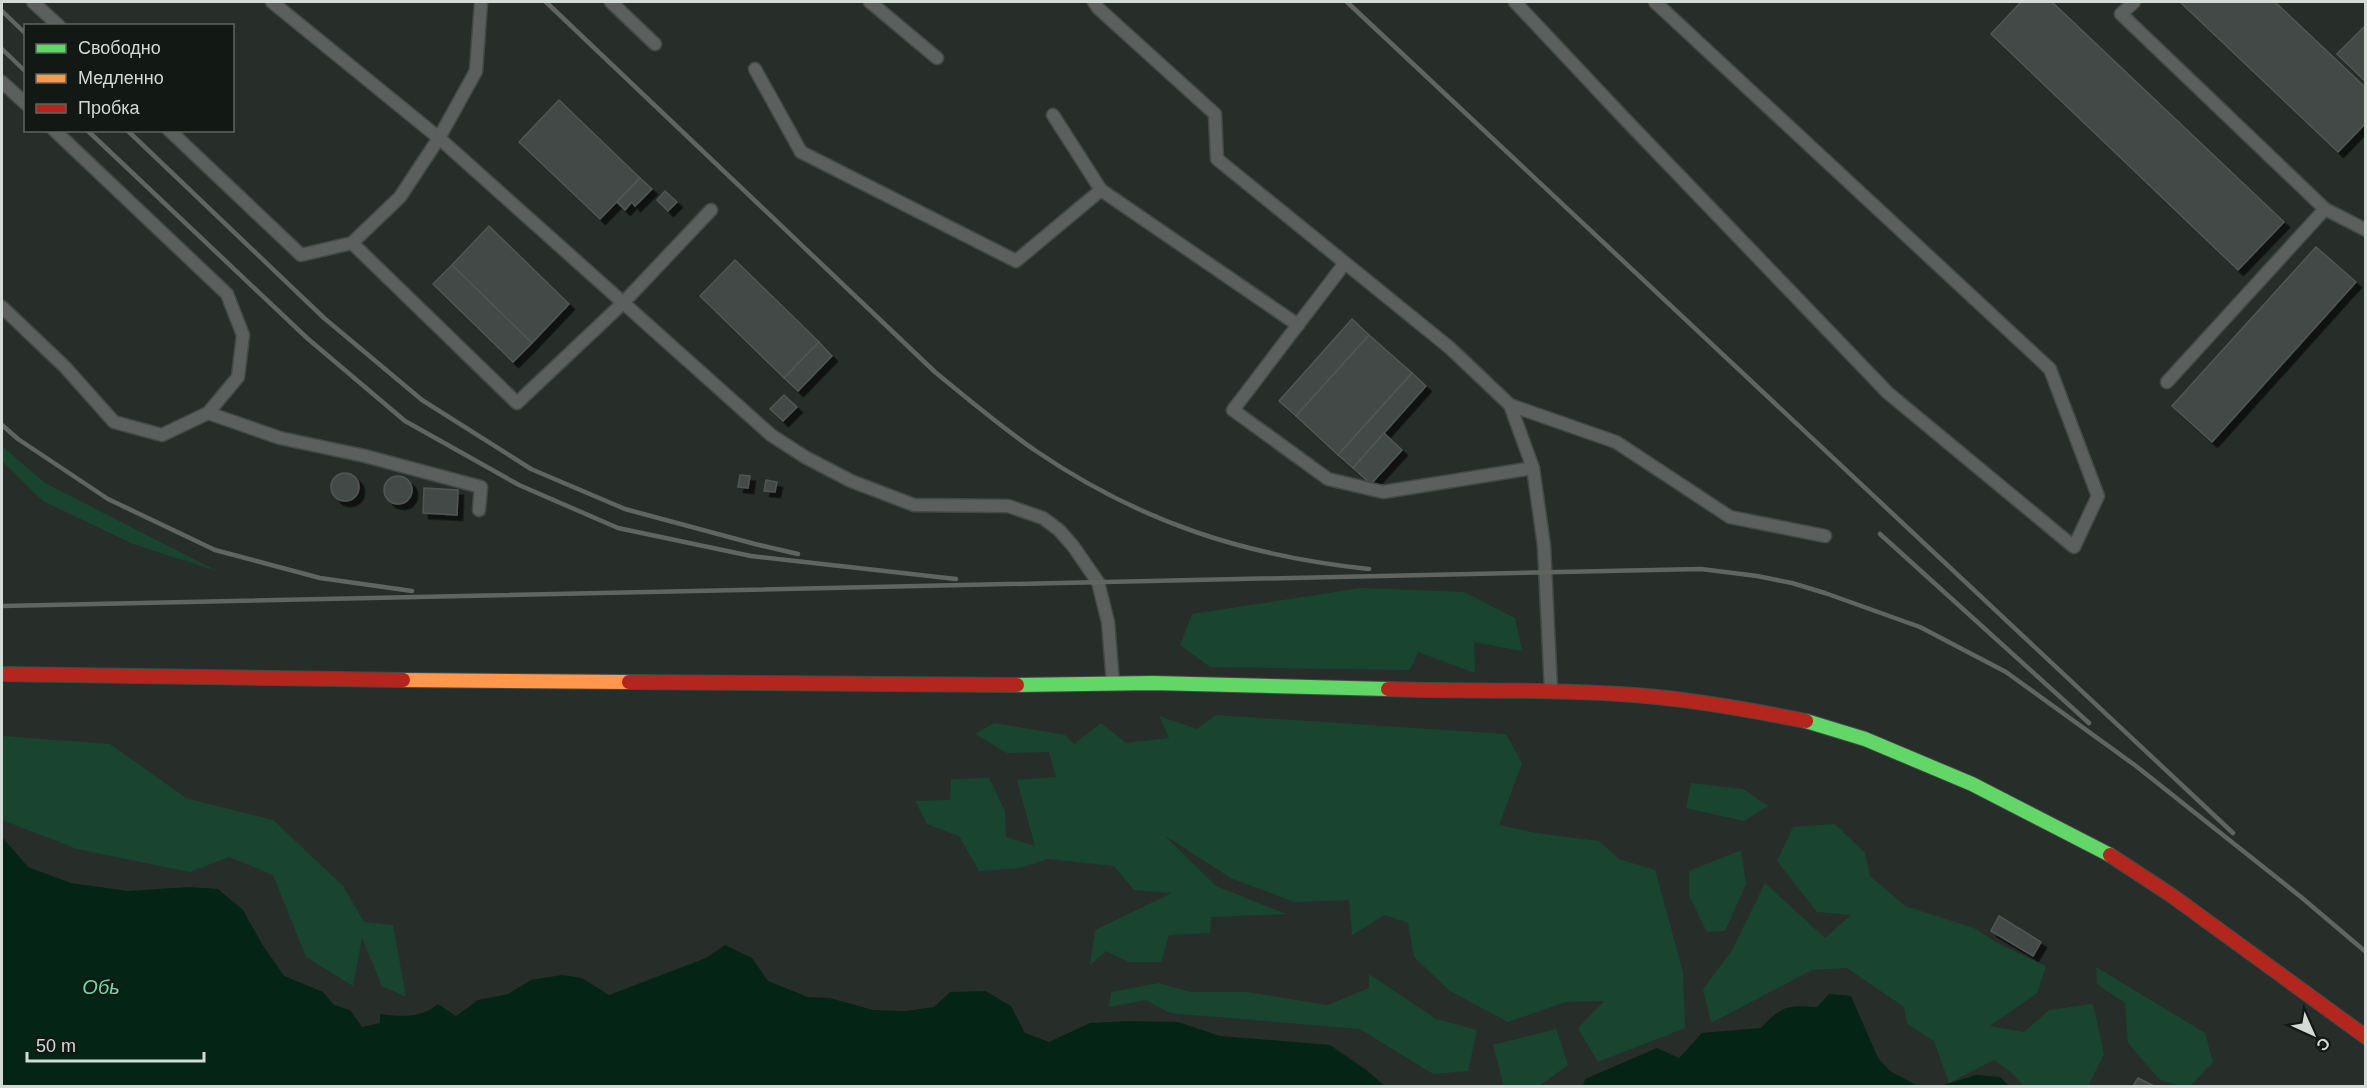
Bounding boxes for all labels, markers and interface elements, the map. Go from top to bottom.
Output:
legend [24,24,234,132]
text: Свободно [78,38,161,58]
text: Медленно [78,68,164,88]
text: Пробка [78,98,141,118]
water label: Обь [82,976,120,998]
north arrow [2283,1004,2343,1064]
scale bar [27,1025,204,1063]
text: С [2313,1034,2333,1055]
text: 50 m [36,1036,76,1056]

